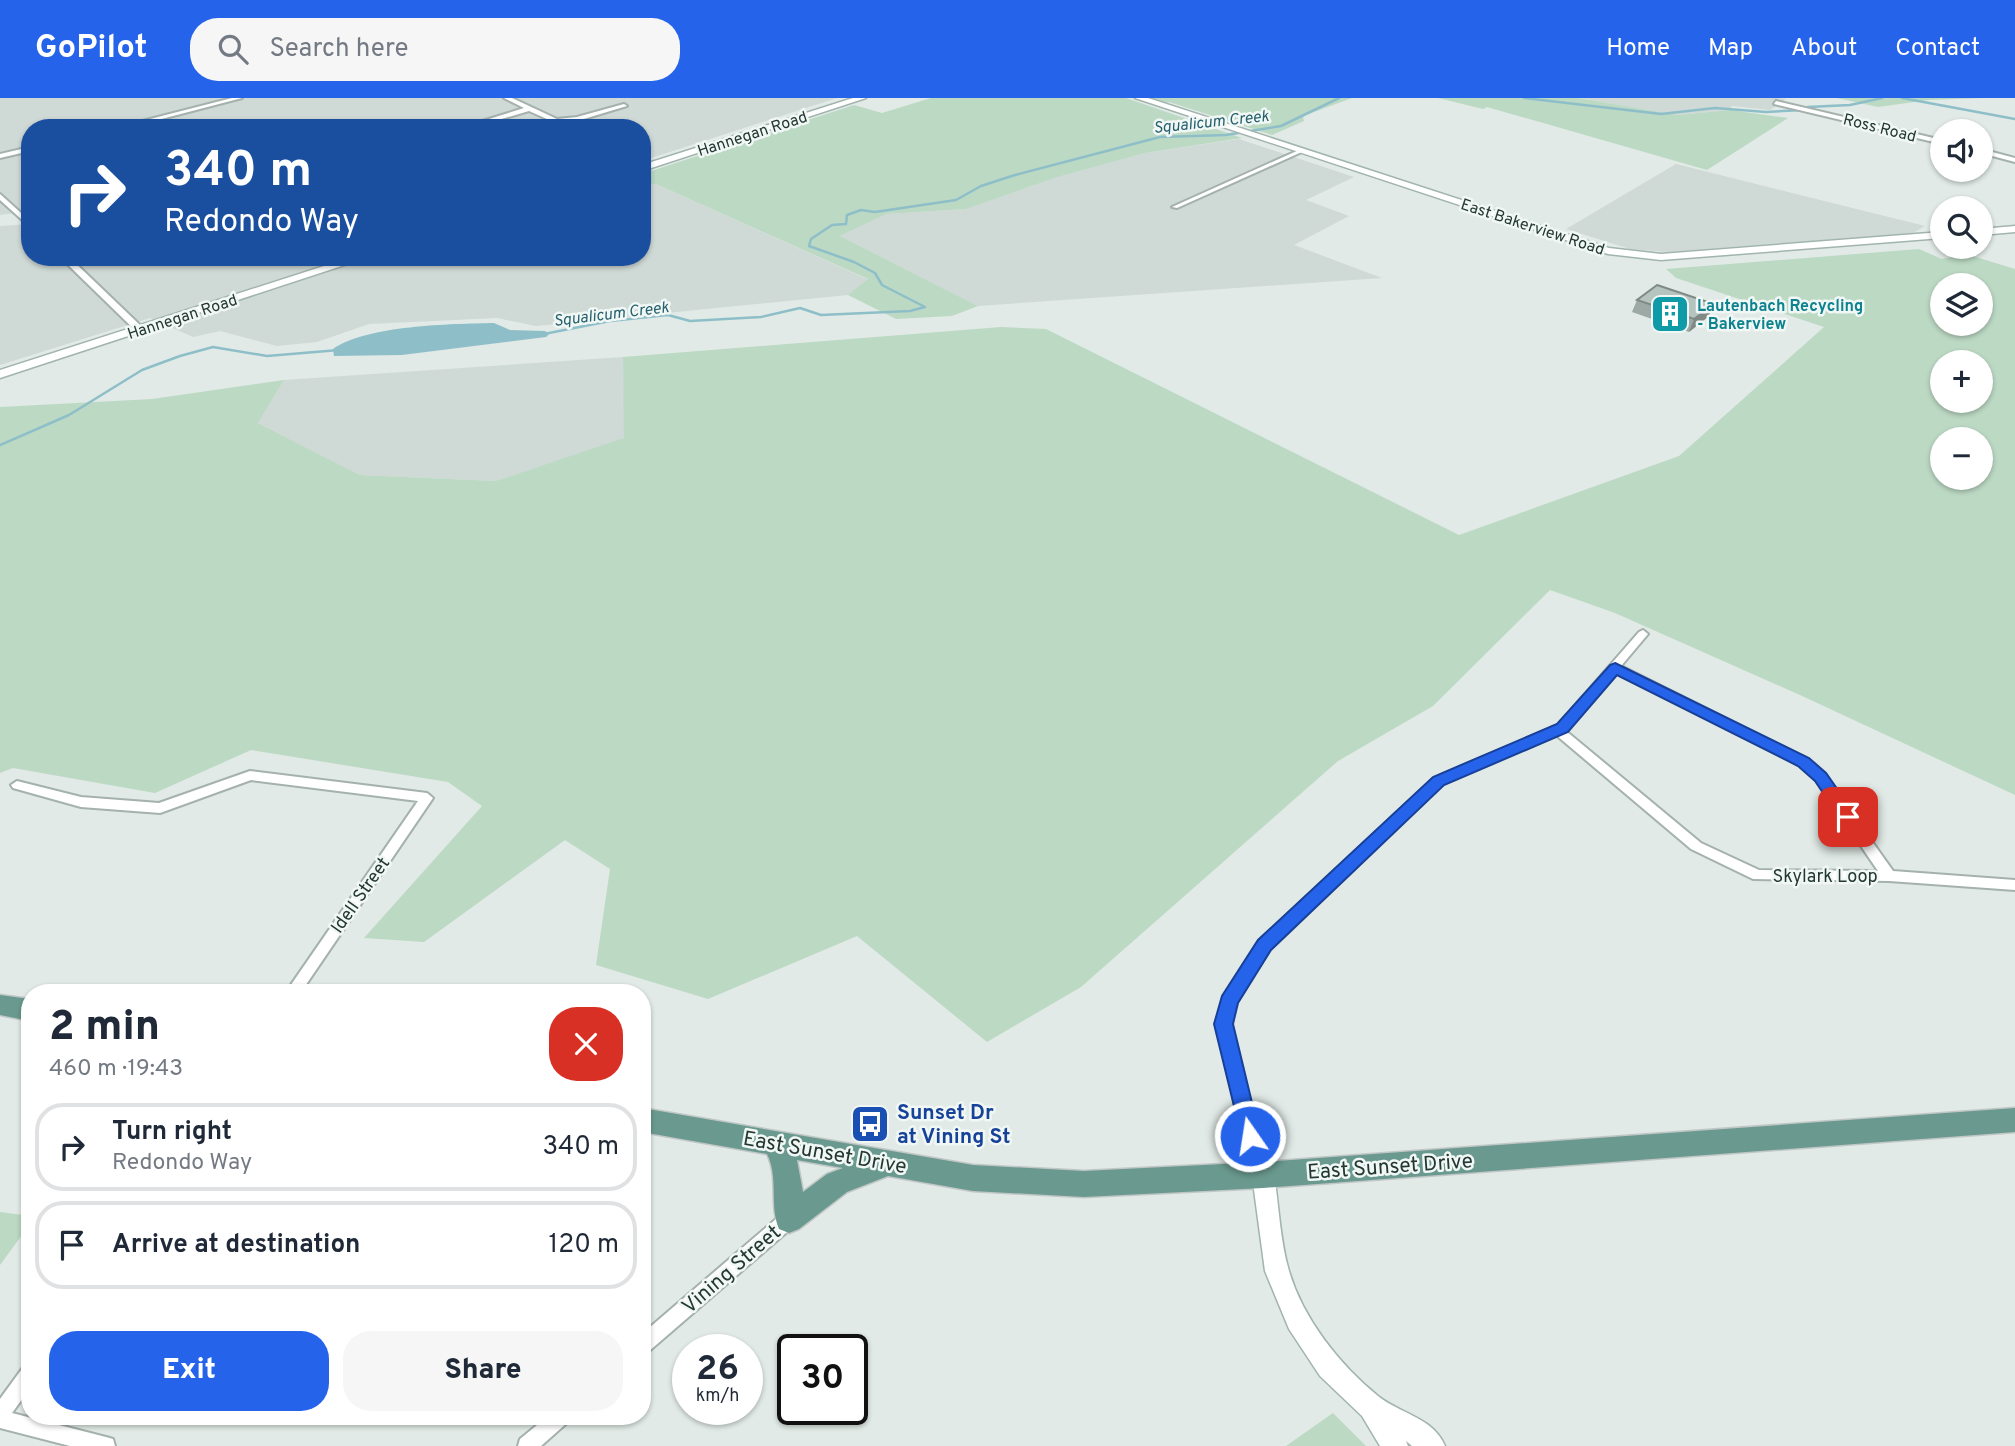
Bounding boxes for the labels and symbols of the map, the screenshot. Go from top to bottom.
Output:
water label: Squalicum Creek [1153,107,1271,139]
street label: Hannegan Road [695,108,810,162]
street label: Ross Road [1841,110,1918,148]
street label: East Bakerview Road [1458,195,1607,261]
street label: Hannegan Road [125,291,240,345]
building icon: Lautenbach Recycling - Bakerview [1649,293,1691,335]
place label: Lautenbach Recycling - Bakerview [1697,297,1863,335]
water label: Squalicum Creek [553,298,671,332]
pin [1818,787,1878,847]
street label: Idell Street [327,853,396,939]
street label: Skylark Loop [1772,866,1878,889]
position arrow [1213,1099,1287,1173]
place label: Sunset Dr at Vining St [897,1100,1011,1151]
bus stop icon: Sunset Dr at Vining St [849,1103,891,1145]
street label: East Sunset Drive [741,1126,909,1181]
street label: East Sunset Drive [1306,1148,1474,1187]
street label: Vining Street [677,1220,787,1321]
speed limit sign: 30 [777,1334,868,1425]

